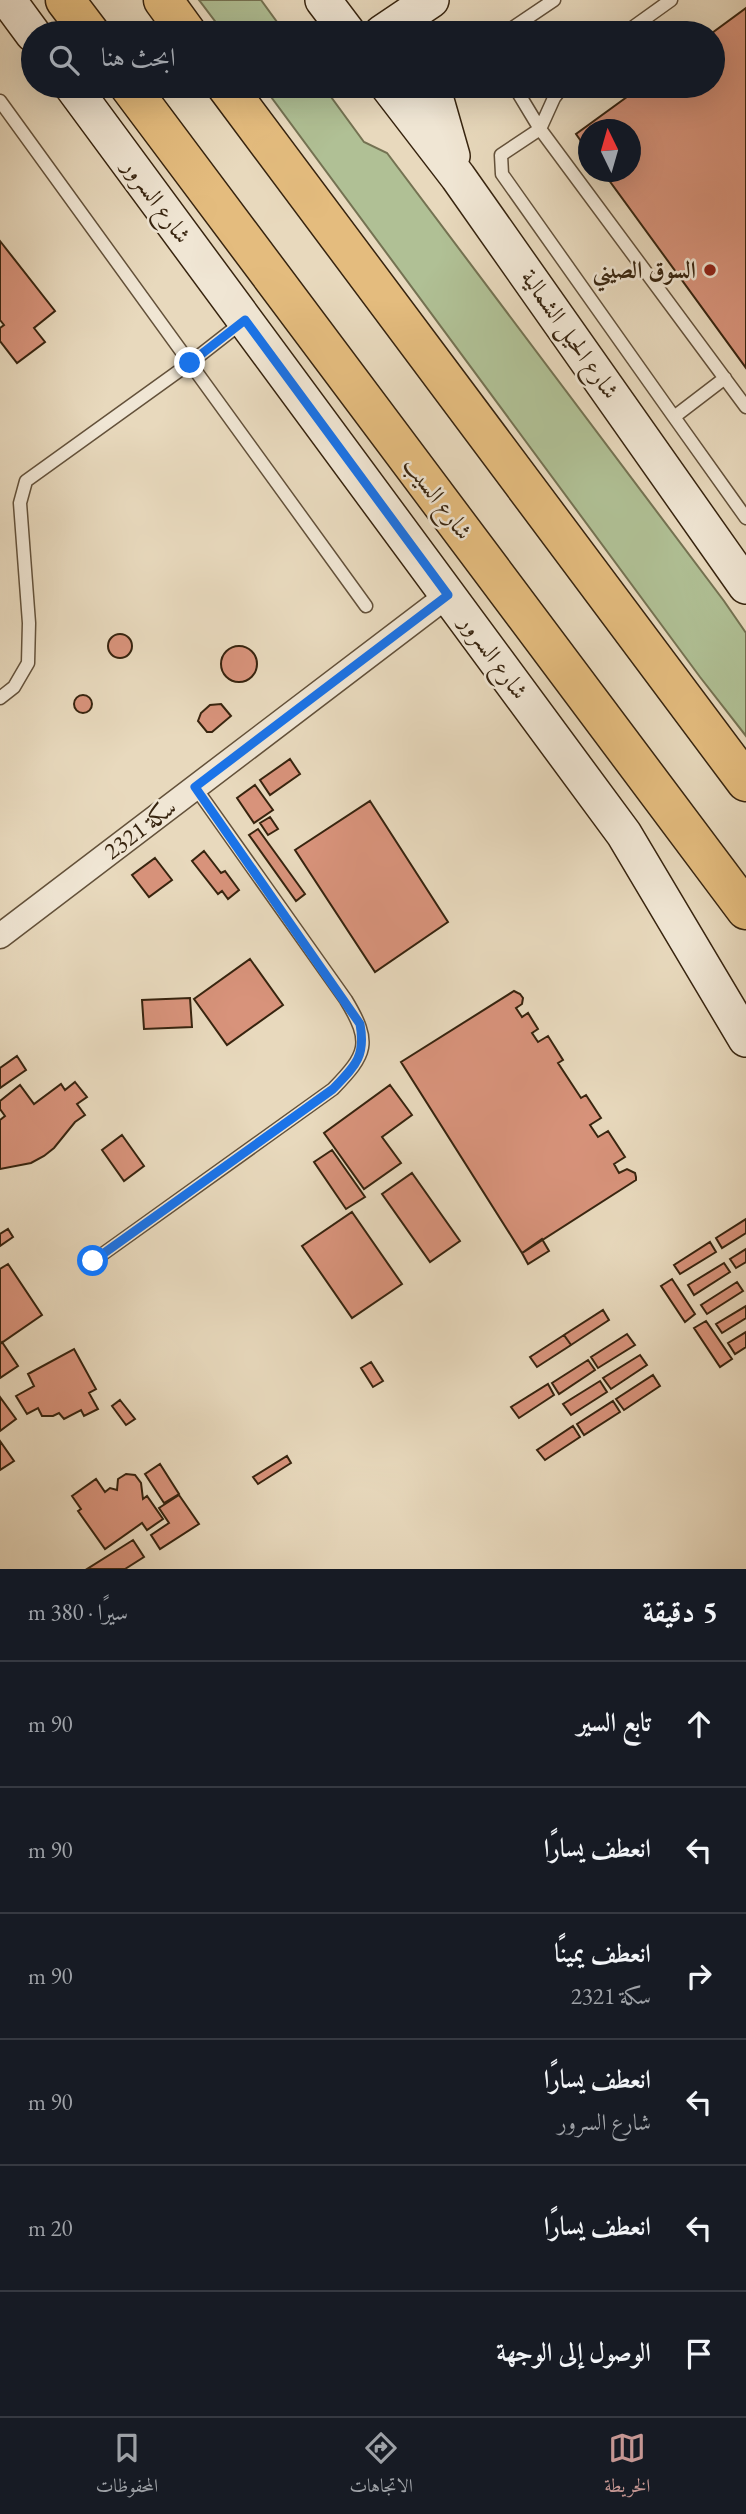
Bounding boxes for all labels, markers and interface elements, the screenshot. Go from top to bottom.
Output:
search box [21,21,725,98]
text: ابحث هنا [101,40,176,74]
icon: search [45,41,83,79]
north arrow [578,119,641,182]
street label: شارع السرور [111,151,199,252]
place label: السوق الصيني [592,254,696,292]
marker: السوق الصيني [702,262,718,278]
street label: شارع الحيل الشمالية [510,263,627,408]
route end [174,347,205,378]
street label: شارع السيب [393,450,480,549]
street label: شارع السرور [448,607,536,708]
street label: سكة 2321 [97,791,182,866]
route start [77,1245,108,1276]
text: 5 دقيقة [643,1592,718,1631]
text: سيرًا · 380 m [28,1597,128,1627]
text: تابع السير [577,1705,651,1739]
icon: ahead [680,1705,718,1743]
text: 90 m [28,1709,73,1739]
text: انعطف يسارًا [544,1831,651,1865]
icon: left [680,1831,718,1869]
text: 90 m [28,1835,73,1865]
text: انعطف يمينًا [554,1936,651,1970]
icon: right [680,1957,718,1995]
text: 90 m [28,1961,73,1991]
text: سكة 2321 [571,1981,651,2011]
text: انعطف يسارًا [544,2062,651,2096]
icon: left [680,2083,718,2121]
text: 90 m [28,2087,73,2117]
text: شارع السرور [558,2107,651,2137]
text: انعطف يسارًا [544,2209,651,2243]
icon: left [680,2209,718,2247]
text: 20 m [28,2213,73,2243]
text: الوصول إلى الوجهة [496,2335,651,2369]
icon: arrive [680,2335,718,2373]
tab: المحفوظات [96,2429,158,2504]
tab: الاتجاهات [349,2429,413,2504]
tab: الخريطة [604,2429,650,2504]

